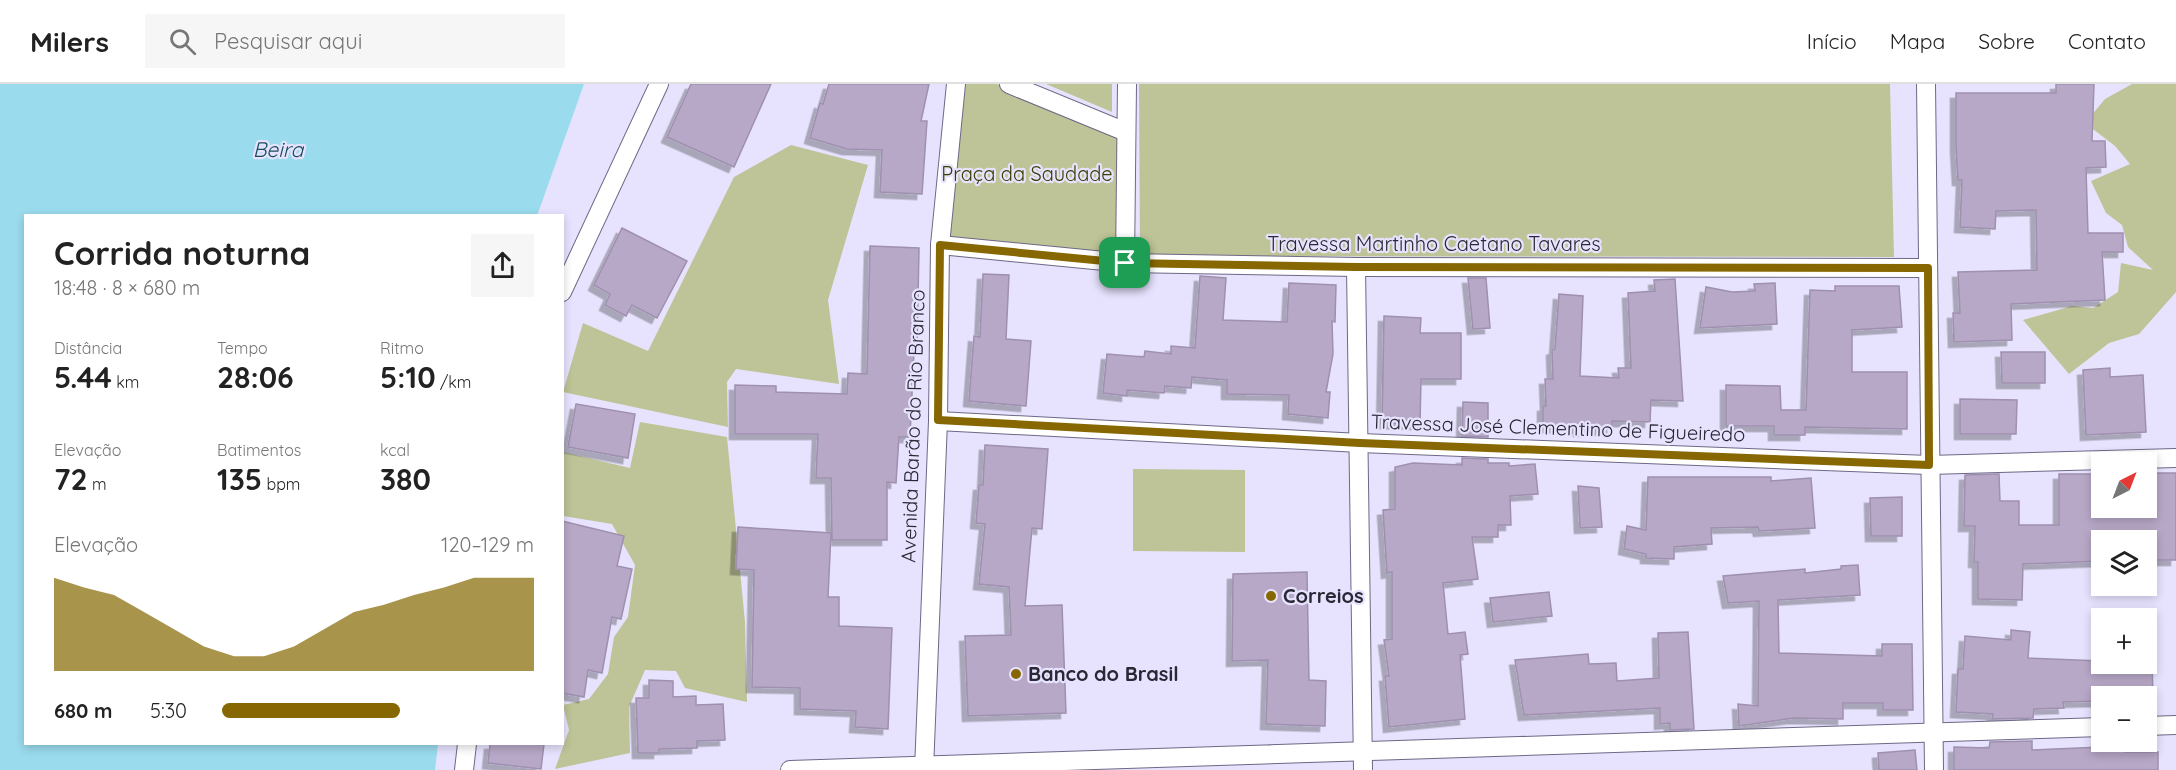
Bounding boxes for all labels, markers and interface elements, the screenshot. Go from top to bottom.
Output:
search box [145,14,565,68]
text: Milers [30,24,109,59]
icon: search [166,25,199,58]
text: Pesquisar aqui [214,27,362,55]
text: Início [1807,28,1857,54]
text: Mapa [1890,28,1945,54]
text: Sobre [1978,28,2035,54]
text: Contato [2068,28,2146,54]
water label: Beira [253,136,305,162]
park label: Praça da Saudade [941,161,1113,186]
street label: Travessa Martinho Caetano Tavares [1267,231,1601,256]
text: Corrida noturna [54,232,310,273]
button: share [471,234,534,297]
pin [1099,237,1150,288]
icon: arrive [1108,246,1141,279]
text: 18:48 · 8 × 680 m [54,275,200,300]
street label: Avenida Barão do Rio Branco [895,289,930,563]
text: Distância [54,338,122,358]
text: Tempo [217,338,268,358]
text: Ritmo [380,338,424,358]
text: 5.44 [54,358,112,396]
text: 28:06 [217,358,294,396]
text: 5:10 [380,358,436,396]
text: km [112,372,139,392]
text: /km [436,372,471,392]
street label: Travessa José Clementino de Figueiredo [1370,408,1746,447]
text: Elevação [54,440,121,460]
text: Batimentos [217,440,301,460]
text: kcal [380,440,410,460]
north arrow [2091,452,2157,518]
map controls [2091,452,2157,752]
text: 72 [54,460,88,498]
text: 135 [217,460,262,498]
text: 380 [380,460,431,498]
text: m [88,474,107,494]
text: bpm [262,474,300,494]
button: layers [2091,530,2157,596]
text: Elevação [54,532,138,557]
text: 120–129 m [441,532,534,557]
place label: Correios [1283,583,1364,608]
marker: Correios [1264,589,1278,603]
button: + [2091,608,2157,674]
place label: Banco do Brasil [1028,661,1179,686]
marker: Banco do Brasil [1009,667,1023,681]
button: − [2091,686,2157,752]
text: 680 m [54,698,112,723]
text: 5:30 [150,698,187,723]

